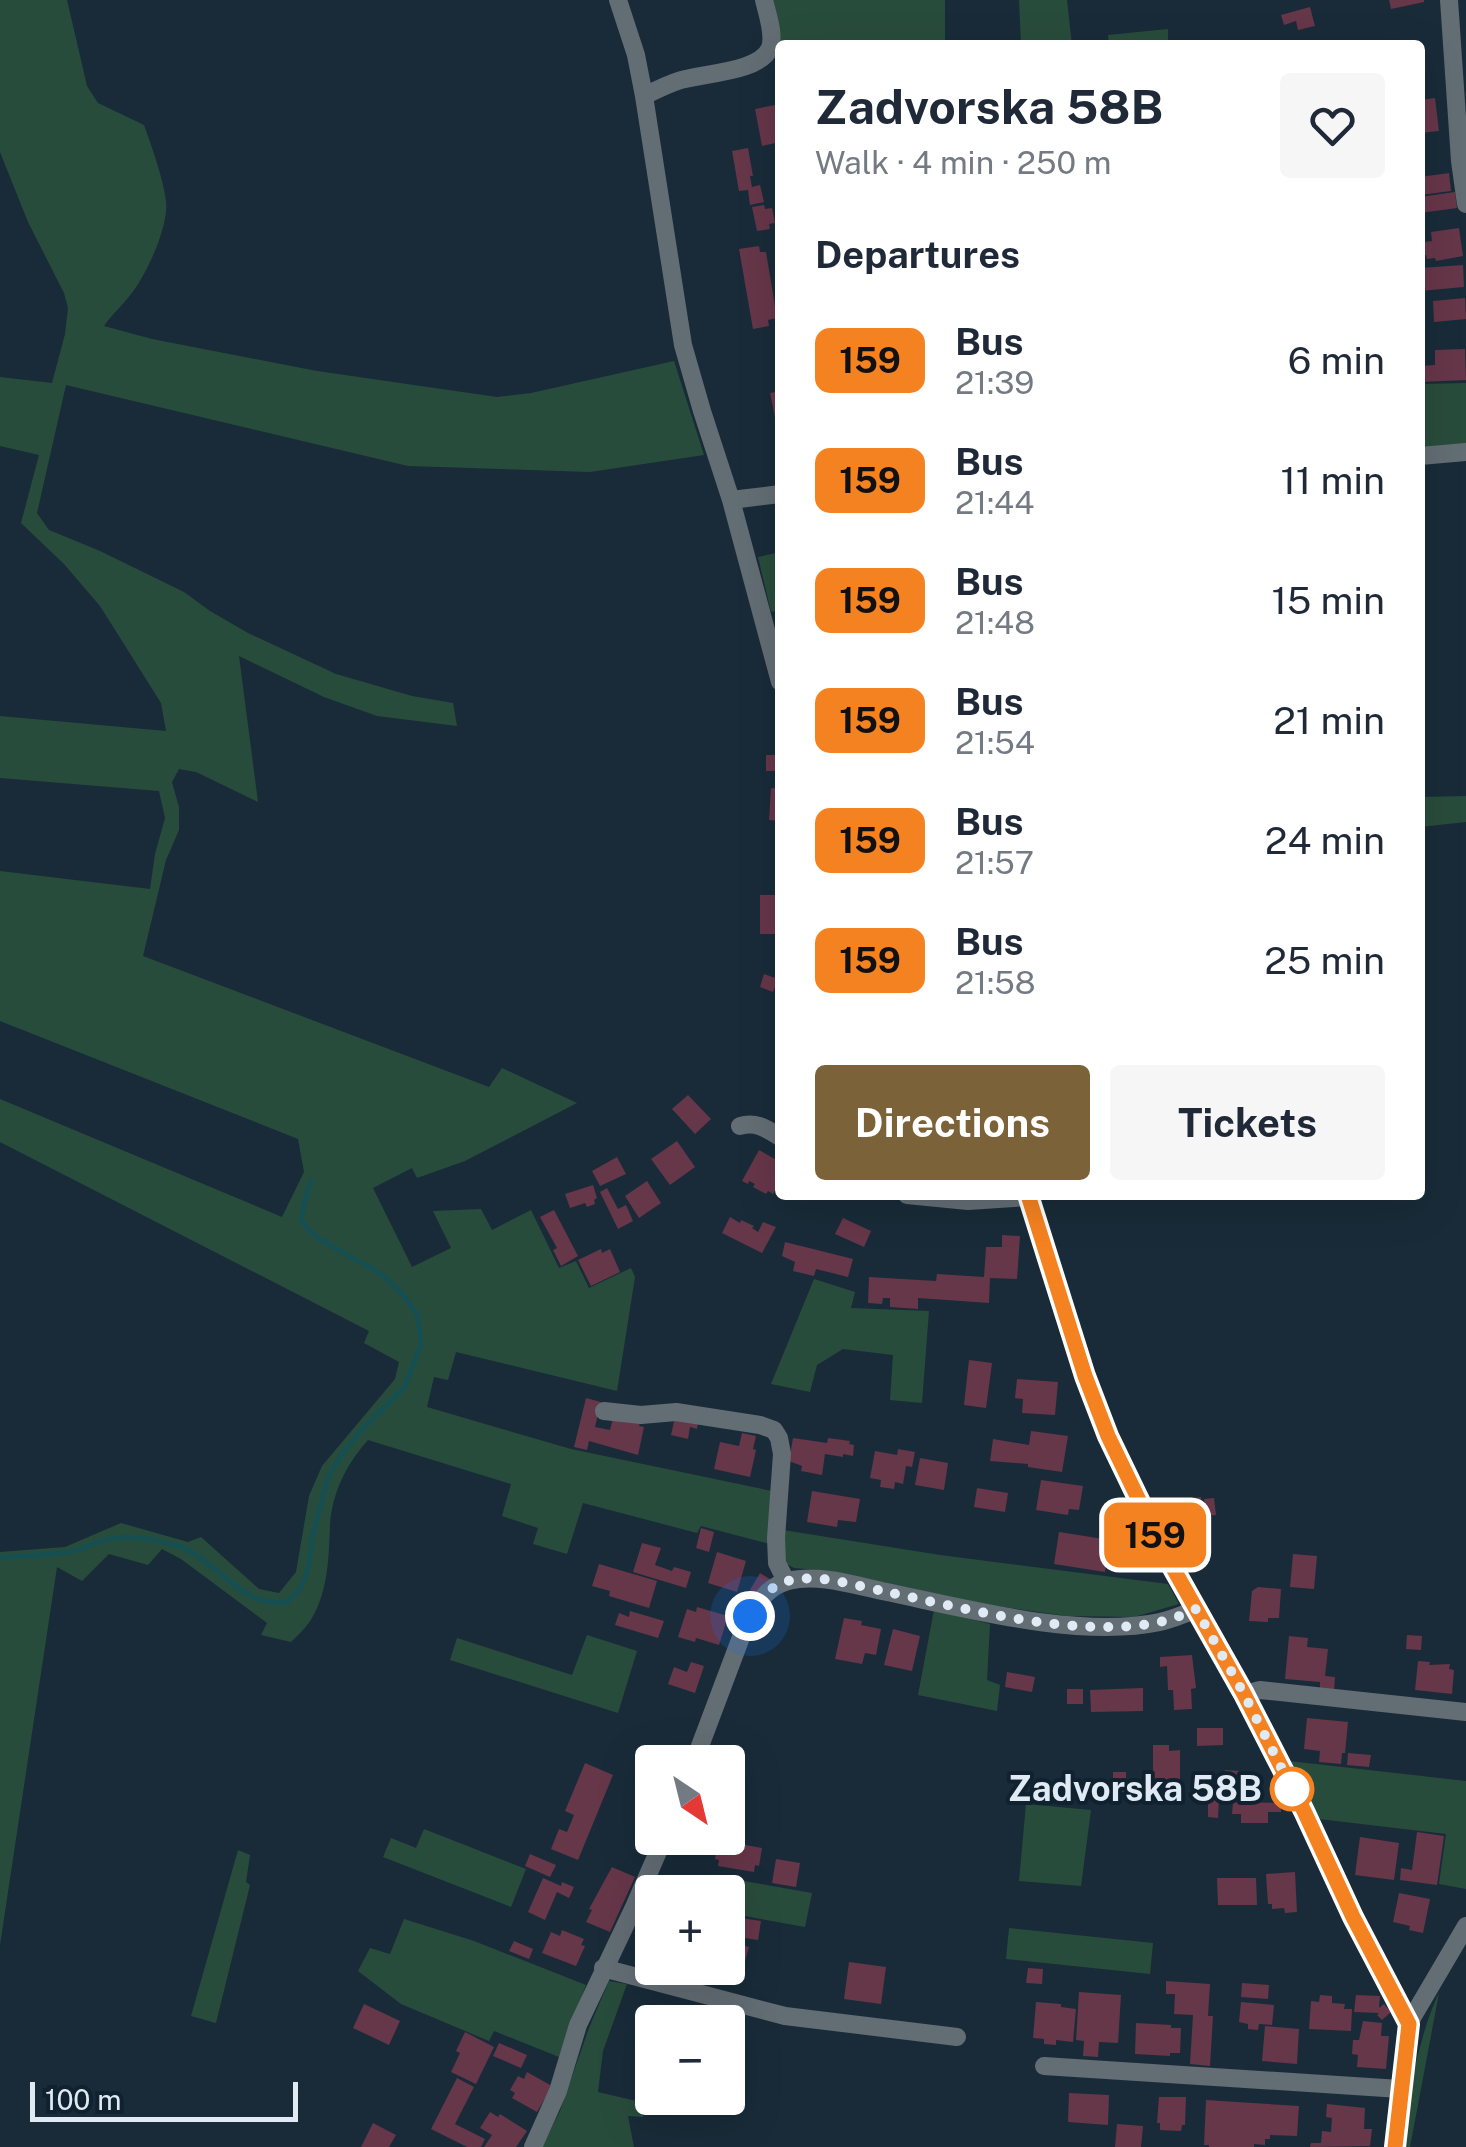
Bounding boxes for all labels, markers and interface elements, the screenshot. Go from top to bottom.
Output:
button: heart [1280,73,1385,178]
text: Zadvorska 58B [815,78,1163,135]
text: Walk · 4 min · 250 m [815,144,1111,181]
text: Departures [815,232,1020,277]
text: Bus [955,319,1024,364]
text: 6 min [1288,338,1385,383]
text: 159 [839,340,901,381]
text: 21:39 [955,364,1034,401]
text: Bus [955,439,1024,484]
text: 11 min [1280,458,1385,503]
text: 159 [839,460,901,501]
text: 21:44 [955,484,1034,521]
text: Bus [955,559,1024,604]
text: 15 min [1272,578,1385,623]
text: 159 [839,580,901,621]
text: 21:48 [955,604,1035,641]
text: Bus [955,679,1024,724]
text: 21 min [1273,698,1385,743]
text: 159 [839,700,901,741]
text: 21:54 [955,724,1035,761]
text: Bus [955,799,1024,844]
text: 24 min [1265,818,1385,863]
text: 159 [839,820,901,861]
text: 21:57 [955,844,1034,881]
text: Bus [955,919,1024,964]
text: 25 min [1264,938,1385,983]
text: 159 [839,940,901,981]
text: 21:58 [955,964,1036,1001]
button: Directions [815,1065,1090,1180]
button: Tickets [1110,1065,1385,1180]
line badge: 159 [1098,1502,1212,1568]
text: 159 [1124,1515,1186,1556]
your location [725,1591,775,1641]
north arrow [635,1745,745,1855]
map controls [635,1745,745,2115]
place label: Zadvorska 58B [1008,1768,1262,1809]
marker: Zadvorska 58B [1271,1768,1313,1810]
button: + [635,1875,745,1985]
button: − [635,2005,745,2115]
scale bar [30,2077,298,2122]
text: 100 m [45,2083,122,2116]

